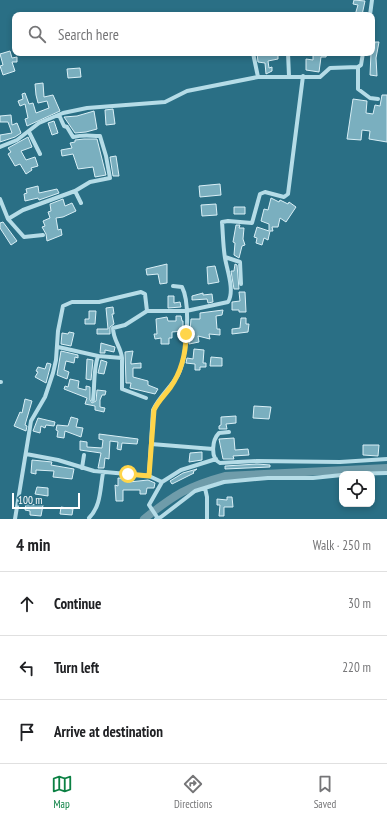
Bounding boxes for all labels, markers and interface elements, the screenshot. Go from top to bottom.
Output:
search box [12,12,375,56]
icon: search [26,23,48,45]
text: Search here [58,25,119,44]
route end [177,325,195,343]
route start [119,465,137,483]
map controls [339,471,375,507]
button: locate [339,471,375,507]
scale bar [12,491,80,510]
text: 100 m [18,493,42,507]
text: 4 min [16,534,50,556]
text: Walk · 250 m [313,537,371,554]
icon: ahead [16,593,38,615]
text: Continue [54,594,101,613]
text: 30 m [348,595,371,612]
icon: left [16,657,38,679]
text: Turn left [54,658,99,677]
text: 220 m [342,659,371,676]
icon: arrive [16,721,38,743]
text: Arrive at destination [54,722,163,741]
tab: Map [51,773,73,811]
tab: Directions [174,773,212,811]
tab: Saved [314,773,336,811]

